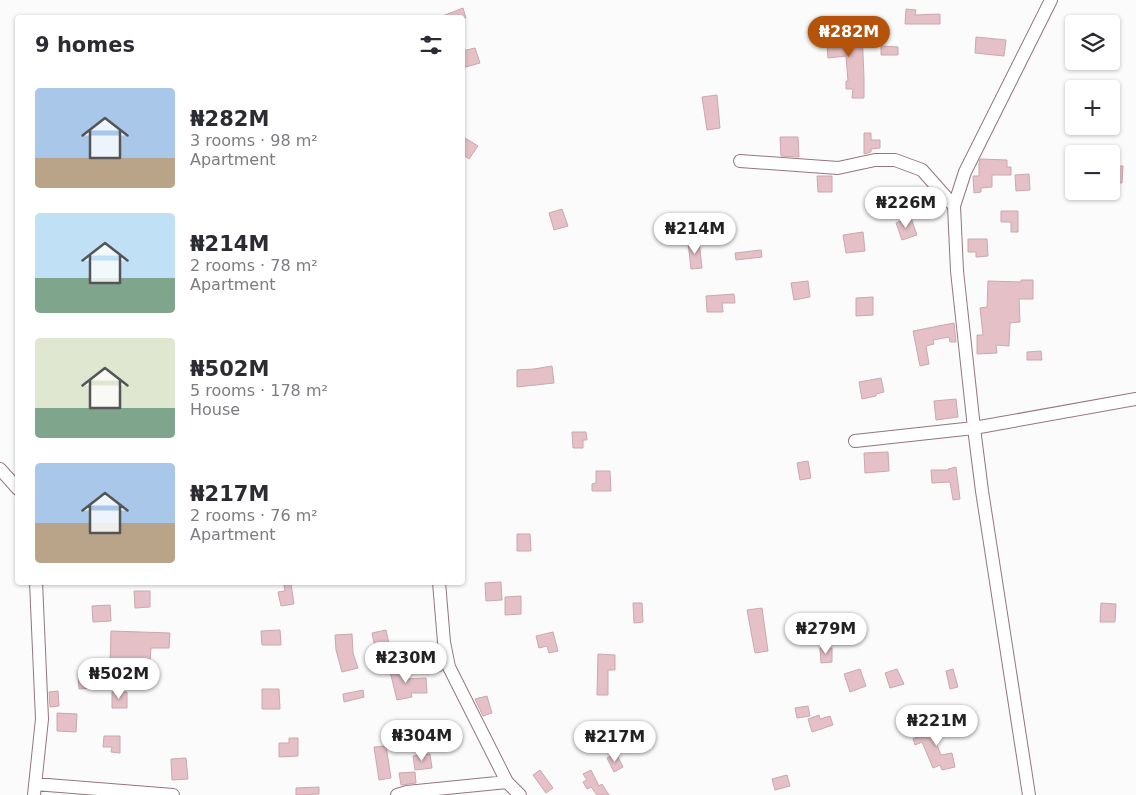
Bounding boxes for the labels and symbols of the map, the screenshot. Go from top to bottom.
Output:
pin: ₦282M [814,15,884,58]
pin: ₦226M [871,186,941,229]
pin: ₦214M [660,212,730,255]
pin: ₦279M [791,612,861,655]
pin: ₦230M [371,642,441,684]
pin: ₦502M [84,658,154,700]
pin: ₦221M [902,704,972,747]
pin: ₦304M [387,720,457,762]
pin: ₦217M [580,720,650,763]

